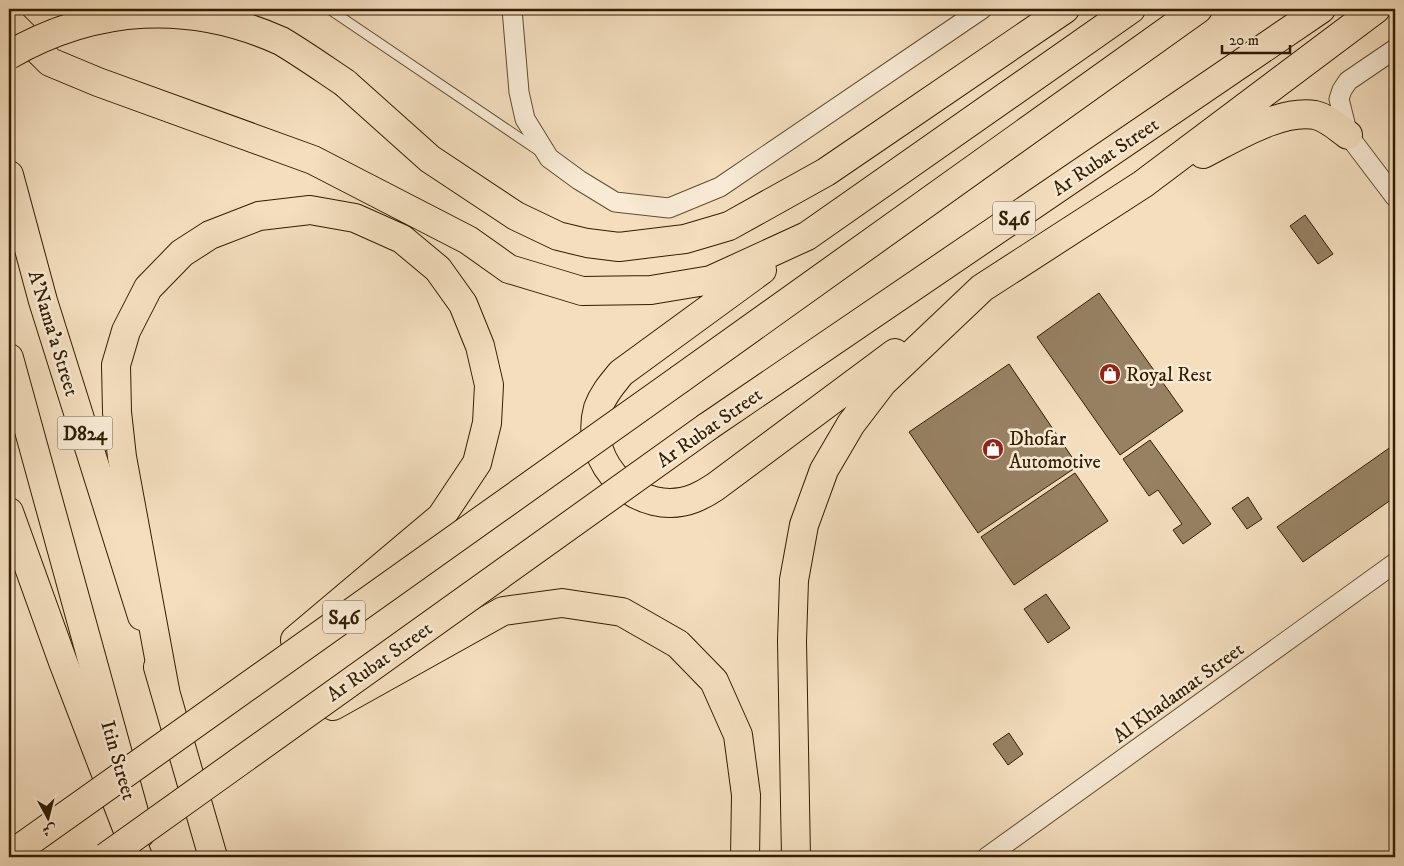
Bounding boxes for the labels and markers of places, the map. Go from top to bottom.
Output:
shop icon: Royal Rest [1098,362,1122,386]
place label: Royal Rest [1126,363,1212,388]
place label: Dhofar Automotive [1009,427,1101,475]
shop icon: Dhofar Automotive [981,437,1005,461]

